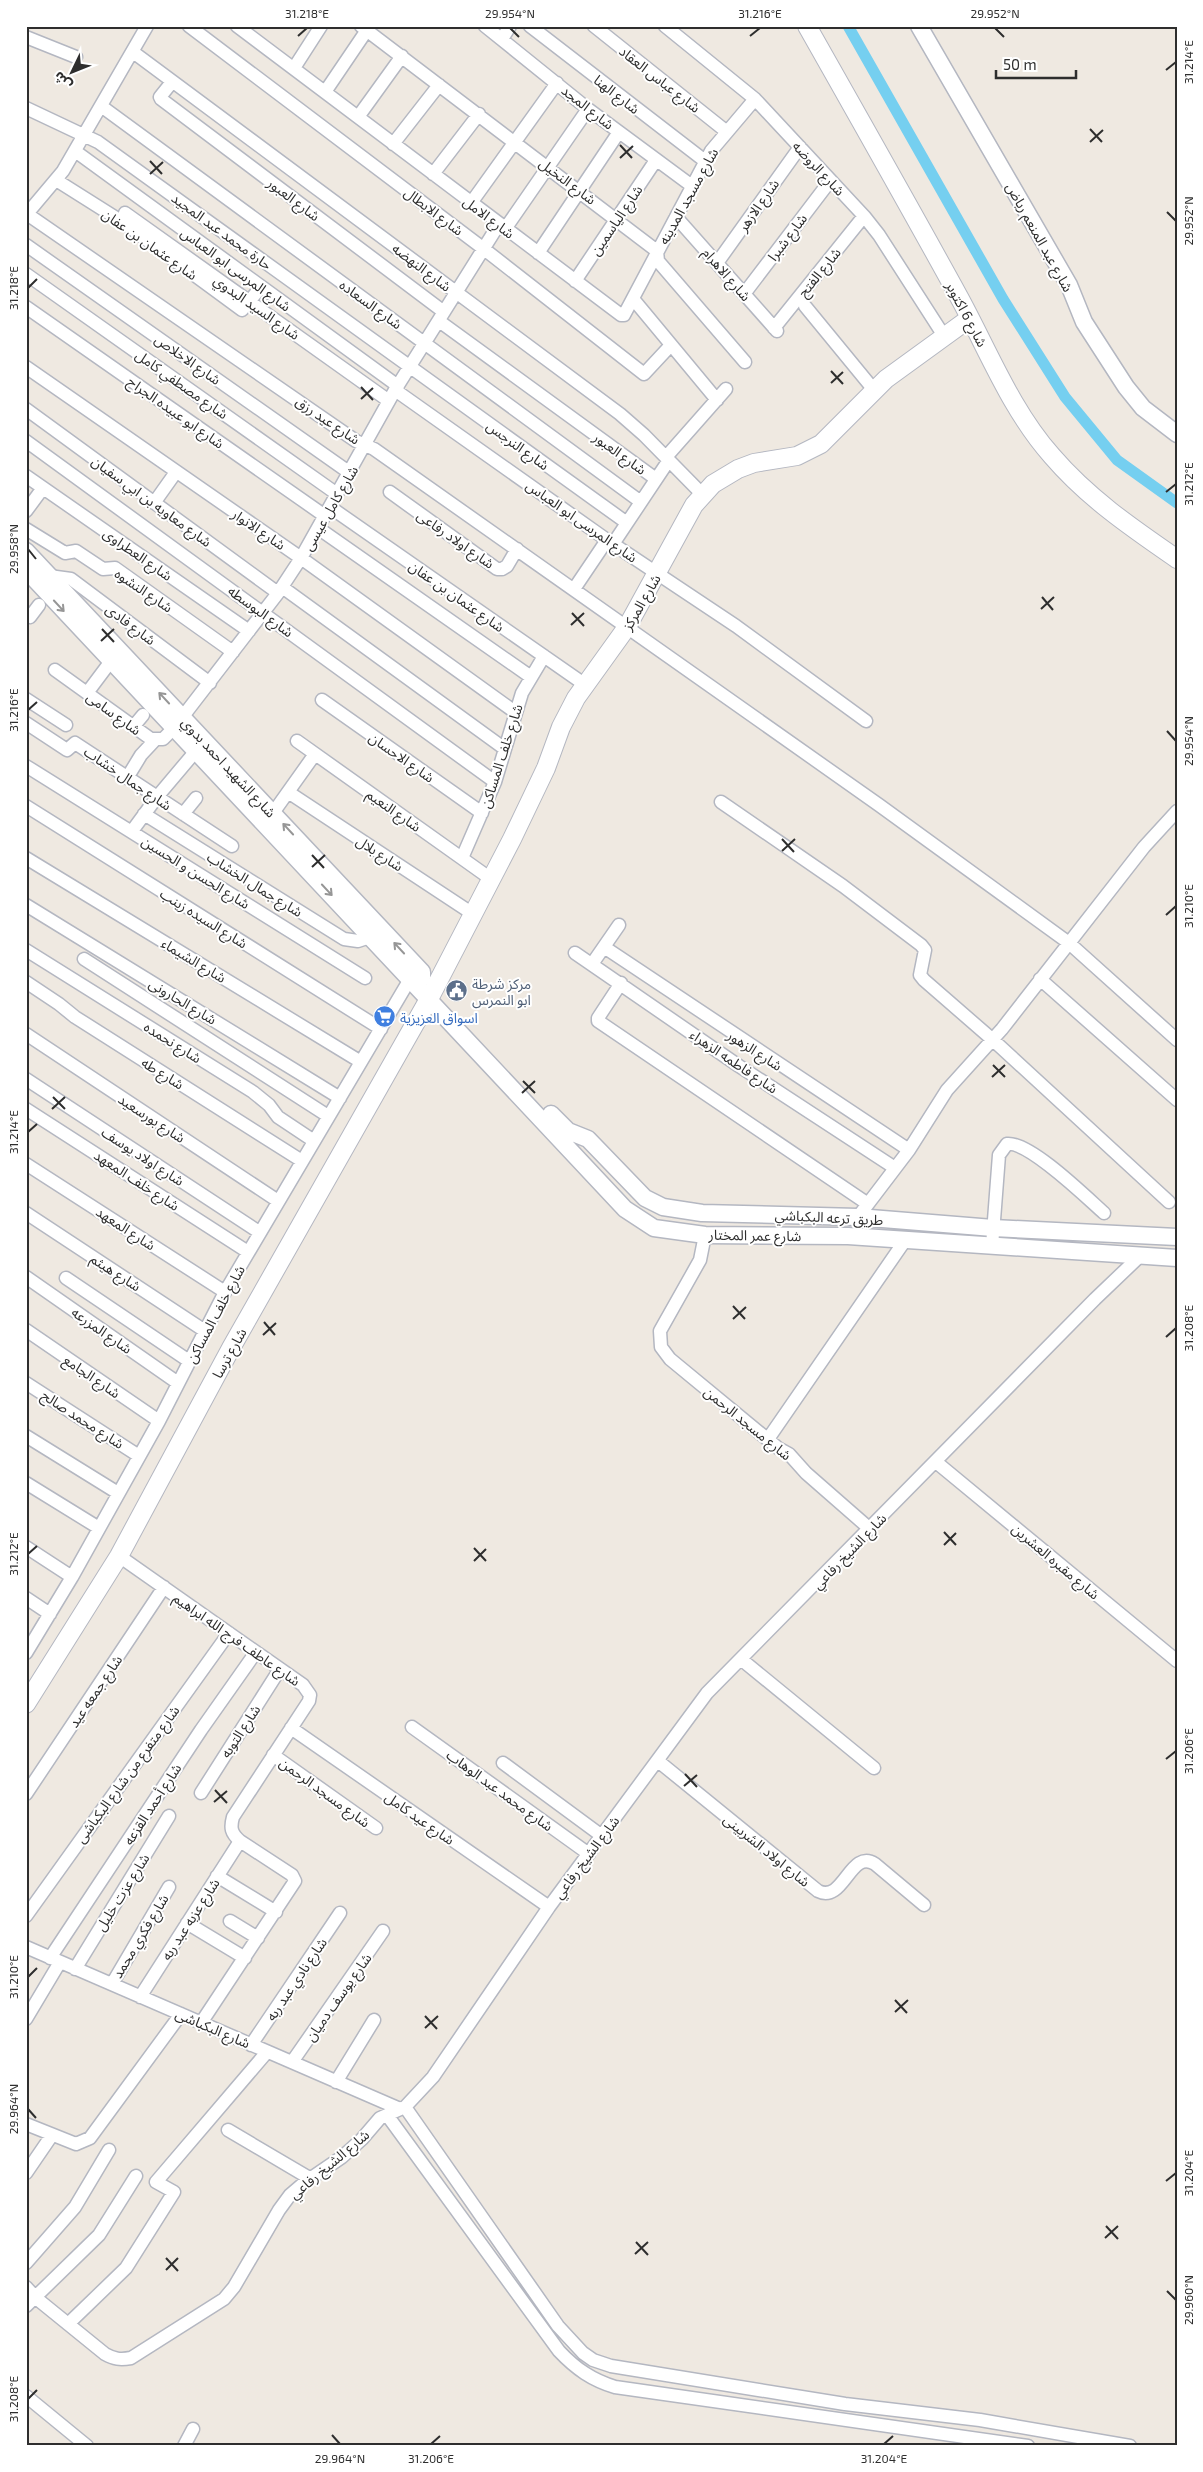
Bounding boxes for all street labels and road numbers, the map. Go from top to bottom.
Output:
street label: شارع عباس العقاد [614,42,704,118]
street label: شارع الهنا [589,71,643,119]
street label: شارع المجد [557,81,618,135]
street label: شارع الروضه [787,137,849,201]
street label: شارع مسجد المدينه [655,145,724,249]
street label: شارع النخيل [535,154,600,210]
street label: شارع العبور [262,173,324,227]
street label: شارع الازهر [733,176,785,237]
street label: شارع عبد المنعم رياض [1000,179,1077,296]
street label: شارع الياسمين [586,182,648,260]
street label: شارع الابطال [399,183,467,241]
street label: حارة محمد عبد المجيد [168,189,275,274]
street label: شارع الامل [458,192,518,244]
street label: شارع عثمان بن عفان [97,205,201,286]
street label: شارع شبرا [764,210,813,266]
street label: شارع المرسى ابو العباس [176,223,294,317]
street label: شارع النهضه [387,239,455,297]
street label: شارع الاهرام [697,244,755,306]
street label: شارع الفتح [794,244,846,302]
street label: شارع السيد البدوي [209,271,303,346]
street label: شارع السعاده [335,276,406,335]
street label: شارع 6 اكتوبر [940,277,991,351]
street label: شارع الاخلاص [150,330,224,390]
street label: شارع مصطفي كامل [131,346,231,425]
street label: شارع ابو عبيده الجراح [123,372,228,454]
street label: شارع عيد رزق [291,392,363,450]
street label: شارع النرجس [482,417,553,476]
street label: شارع العبور [588,428,650,480]
street label: شارع معاويه بن ابي سفيان [87,452,215,553]
street label: شارع كامل عيسى [299,462,364,555]
street label: شارع المرسى ابو العباس [521,476,641,568]
street label: شارع الانوار [227,504,289,556]
street label: شارع اولاد رفاعى [412,506,498,574]
street label: شارع العطراوى [99,524,176,586]
street label: شارع عثمان بن عفان [404,557,508,638]
street label: شارع النشوه [110,564,176,618]
street label: شارع المركز [618,571,666,635]
street label: شارع البوسطه [223,582,297,643]
street label: شارع فادى [101,600,159,651]
street label: شارع سامى [82,688,145,741]
street label: شارع خلف المساكن [476,702,529,811]
street label: شارع الشهيد احمد بدوي [176,713,280,823]
street label: شارع الاحسان [364,728,438,788]
street label: شارع جمال خشاب [79,742,175,816]
street label: شارع النعيم [362,785,425,837]
street label: شارع الحسن و الحسين [137,832,253,915]
street label: شارع بلال [352,832,407,877]
street label: شارع جمال الخشاب [202,848,306,923]
street label: شارع السيده زينب [156,884,251,954]
street label: شارع الشيماء [157,934,229,989]
street label: شارع الحارونى [145,974,220,1030]
street label: شارع نحمده [140,1018,205,1069]
street label: شارع فاطمه الزهراء [685,1025,781,1099]
street label: شارع الزهور [722,1025,786,1077]
street label: شارع طه [137,1053,187,1095]
street label: شارع بورسعيد [114,1090,189,1148]
street label: شارع اولاد يوسف [97,1123,188,1192]
street label: شارع خلف المعهد [90,1146,183,1216]
street label: شارع المعهد [92,1203,159,1256]
street label: طريق ترعه البكباشي [774,1206,884,1232]
street label: شارع عمر المختار [707,1226,801,1247]
street label: شارع هيثم [86,1249,144,1297]
street label: شارع خلف المساكن [182,1262,251,1367]
street label: شارع المزرعه [67,1303,135,1359]
street label: شارع ترسا [208,1325,252,1383]
street label: شارع الجامع [59,1351,124,1404]
street label: شارع مسجد الرحمن [699,1383,795,1466]
street label: شارع محمد صالح [37,1386,127,1454]
street label: شارع الشيخ رفاعي [808,1509,892,1595]
street label: شارع مقبره العشرين [1007,1519,1103,1605]
street label: شارع عاطف فرج الله ابراهيم [168,1589,304,1692]
street label: شارع جمعه عيد [65,1652,128,1732]
street label: شارع التوبه [217,1701,266,1762]
street label: شارع متفرع من شارع البكباشى [71,1702,185,1848]
street label: شارع محمد عبد الوهاب [442,1746,557,1837]
street label: شارع مسجد الرحمن [275,1753,374,1833]
street label: شارع أحمد القزعه [119,1760,187,1849]
street label: شارع عيد كامل [380,1788,458,1851]
street label: شارع اولاد الشربينى [719,1810,814,1892]
street label: شارع الشيخ رفاعي [549,1812,625,1904]
street label: شارع عزت خليل [91,1850,155,1935]
street label: شارع عزبه عبد ربه [157,1875,225,1965]
street label: شارع فكري محمد [108,1891,175,1983]
street label: شارع نادي عبد ربه [262,1934,333,2026]
street label: شارع يوسف دميان [301,1950,377,2046]
street label: شارع البكباشى [172,2005,253,2054]
street label: شارع الشيخ رفاعي [286,2126,375,2205]

